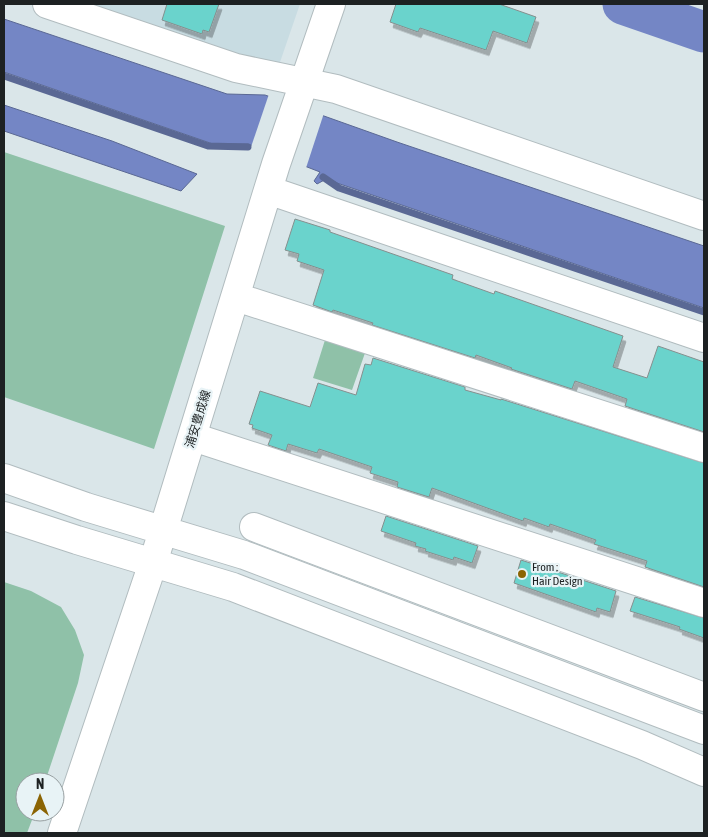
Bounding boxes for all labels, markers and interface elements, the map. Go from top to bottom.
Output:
street label: 浦安豊成線 [183,388,213,450]
place label: From : Hair Design [532,560,583,588]
marker: From : Hair Design [516,568,528,580]
north arrow [15,772,65,822]
text: N [36,776,44,792]

